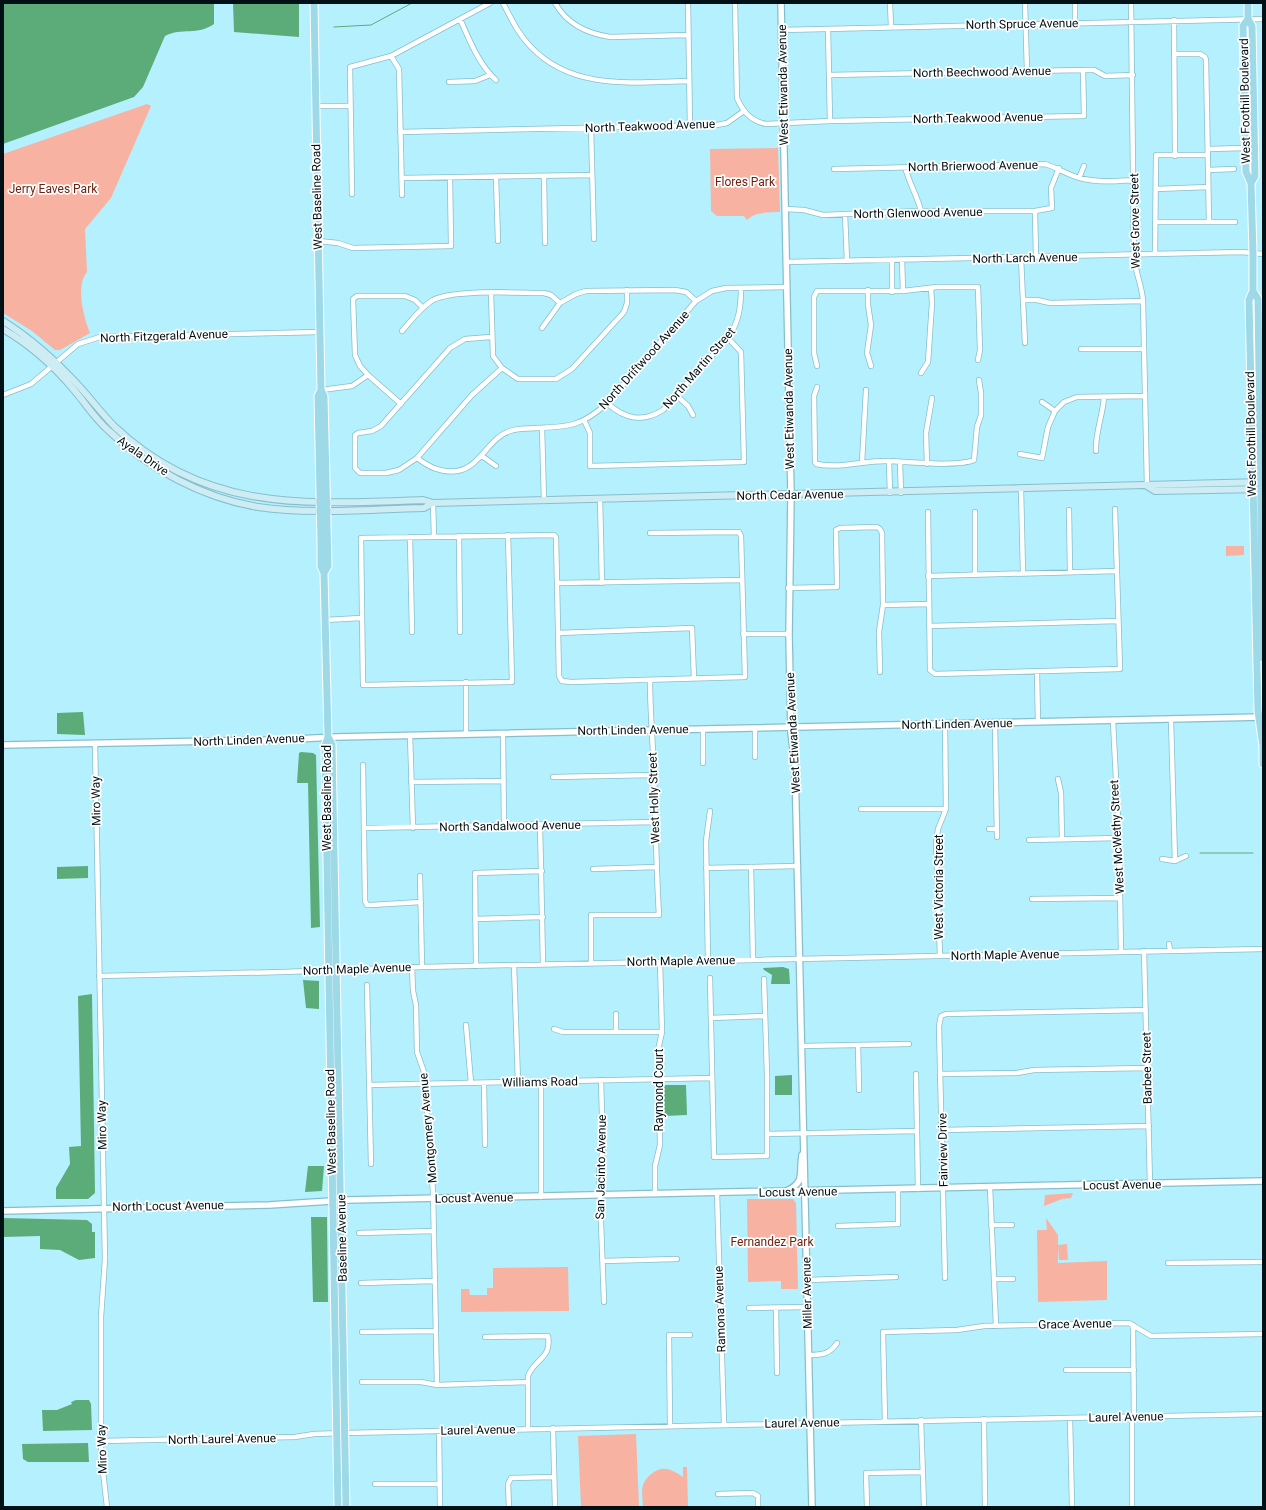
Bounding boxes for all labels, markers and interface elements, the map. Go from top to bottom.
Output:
street label: North Spruce Avenue [966,16,1078,32]
street label: West Etiwanda Avenue [775,24,791,146]
street label: West Foothill Boulevard [1237,38,1253,164]
street label: North Beechwood Avenue [913,64,1051,80]
street label: North Teakwood Avenue [913,110,1043,126]
street label: North Teakwood Avenue [585,117,715,135]
street label: West Baseline Road [309,144,325,250]
street label: North Brierwood Avenue [908,158,1038,174]
street label: West Grove Street [1127,173,1143,269]
park label: Flores Park [715,175,776,189]
park label: Jerry Eaves Park [9,182,98,196]
street label: North Glenwood Avenue [853,205,983,221]
street label: North Larch Avenue [972,250,1078,266]
street label: North Driftwood Avenue [596,308,692,412]
street label: North Martin Street [660,325,738,411]
street label: North Fitzgerald Avenue [100,327,228,345]
street label: West Etiwanda Avenue [781,348,797,470]
street label: West Foothill Boulevard [1243,371,1259,497]
street label: Ayala Drive [115,433,171,479]
street label: North Cedar Avenue [736,487,844,503]
street label: West Etiwanda Avenue [783,672,803,794]
street label: North Linden Avenue [901,716,1013,732]
street label: North Linden Avenue [577,722,689,738]
street label: North Linden Avenue [193,731,305,749]
street label: West Baseline Road [320,745,334,851]
street label: West Holly Street [645,752,663,844]
street label: Miro Way [89,776,103,826]
street label: West McWethy Street [1107,779,1127,894]
street label: North Sandalwood Avenue [439,818,581,834]
street label: West Victoria Street [932,834,946,940]
street label: North Maple Avenue [951,947,1059,963]
street label: North Maple Avenue [627,953,735,969]
street label: North Maple Avenue [303,960,411,978]
street label: Barbee Street [1139,1032,1155,1104]
street label: Raymond Court [652,1049,666,1131]
street label: West Baseline Road [323,1069,339,1175]
street label: Montgomery Avenue [416,1072,440,1184]
street label: Williams Road [502,1074,578,1090]
street label: Miro Way [95,1100,109,1150]
street label: Fairview Drive [935,1113,951,1187]
street label: San Jacinto Avenue [593,1114,609,1220]
street label: Locust Avenue [1083,1177,1161,1193]
street label: Locust Avenue [759,1184,837,1200]
street label: Locust Avenue [435,1190,513,1206]
street label: Baseline Avenue [334,1194,350,1282]
street label: North Locust Avenue [112,1198,224,1214]
park label: Fernandez Park [731,1235,814,1249]
street label: Miller Avenue [799,1257,815,1329]
street label: Ramona Avenue [711,1265,729,1353]
street label: Grace Avenue [1038,1316,1112,1332]
street label: Laurel Avenue [1088,1409,1164,1425]
street label: Laurel Avenue [764,1415,840,1431]
street label: Laurel Avenue [440,1422,516,1438]
street label: Miro Way [94,1424,110,1474]
street label: North Laurel Avenue [168,1431,276,1447]

